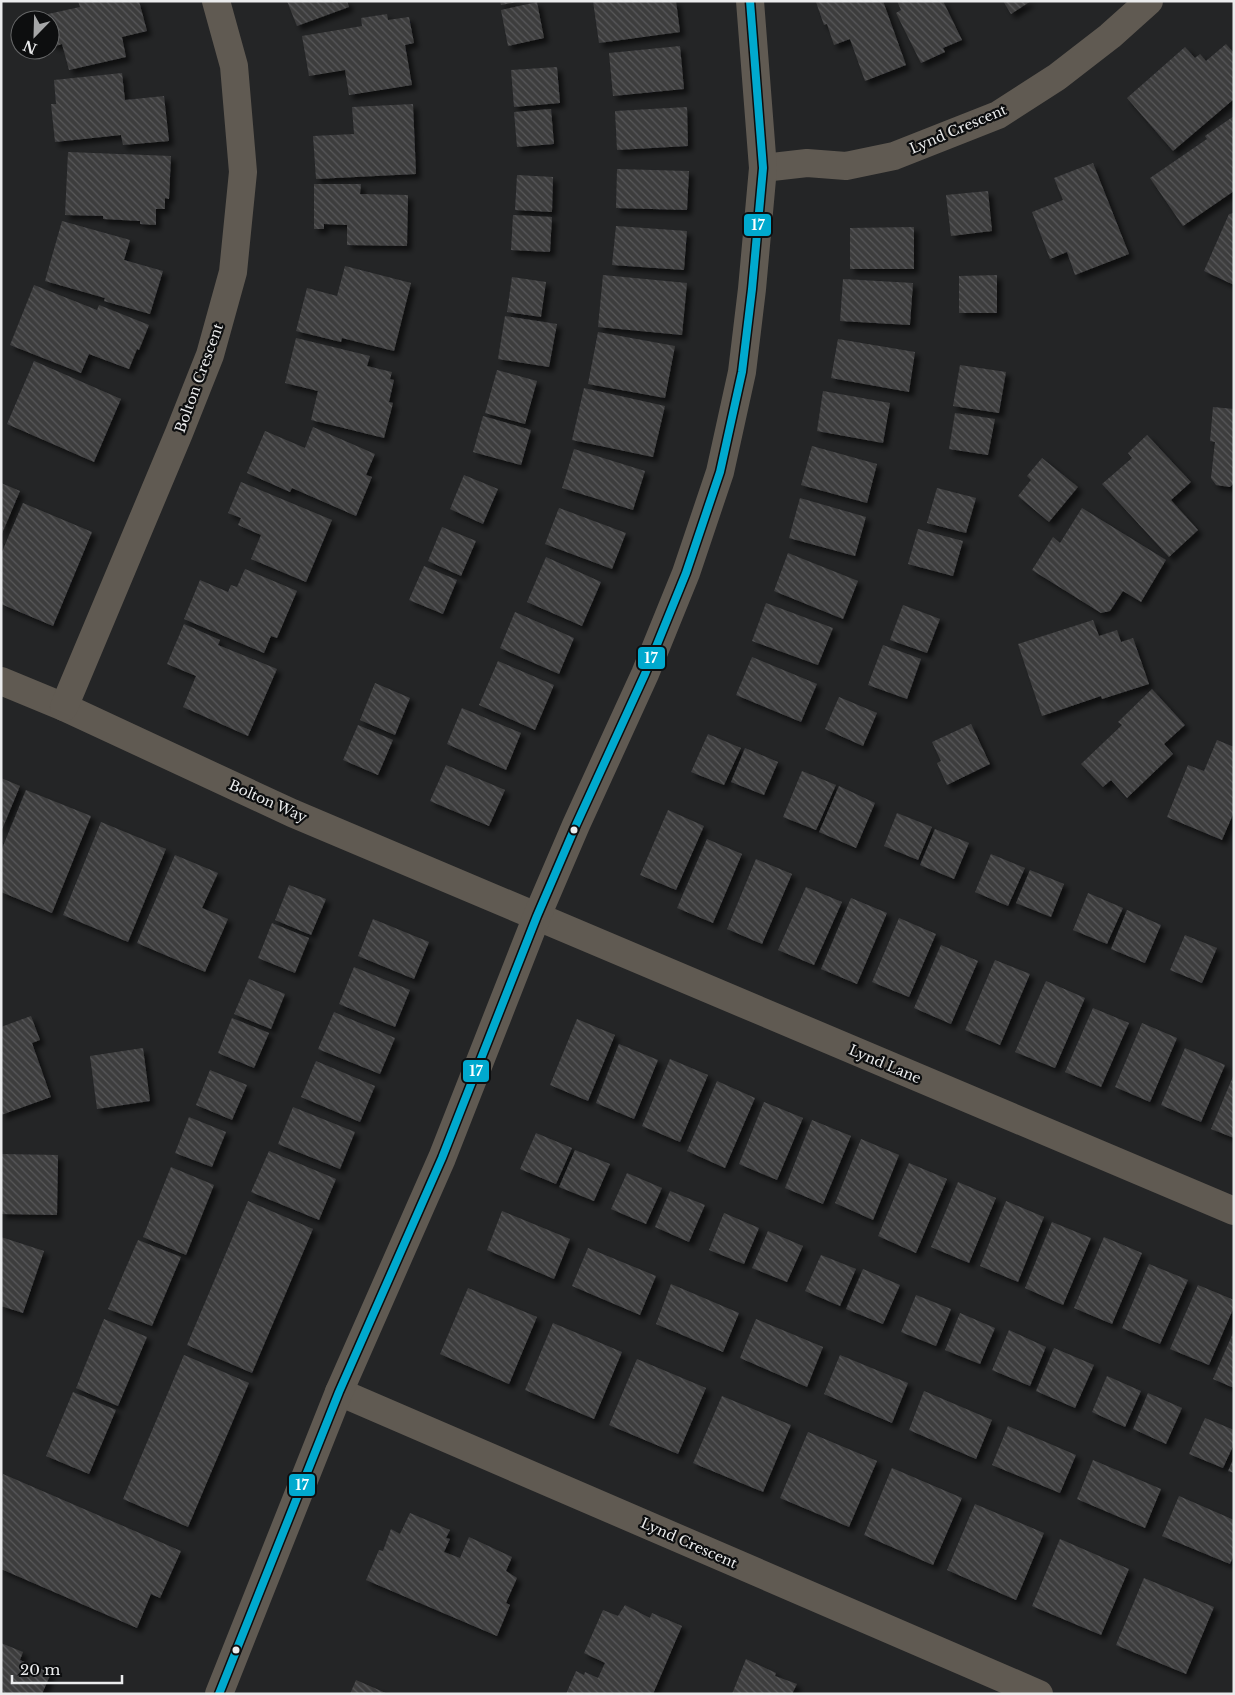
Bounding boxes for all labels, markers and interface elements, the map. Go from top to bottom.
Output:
north arrow [10,10,60,60]
text: N [20,36,39,58]
street label: Lynd Crescent [907,100,1010,158]
line badge: 17 [743,213,772,237]
text: 17 [751,216,765,234]
street label: Bolton Crescent [171,320,227,435]
line badge: 17 [637,646,666,670]
text: 17 [644,649,658,667]
street label: Bolton Way [226,776,310,826]
unlabelled marker [569,825,579,835]
street label: Lynd Lane [846,1041,924,1087]
line badge: 17 [462,1059,490,1083]
text: 17 [469,1062,483,1080]
line badge: 17 [288,1473,316,1497]
text: 17 [295,1476,309,1494]
street label: Lynd Crescent [638,1514,741,1573]
unlabelled marker [231,1645,241,1655]
scale bar [12,1652,122,1684]
text: 20 m [20,1660,60,1679]

